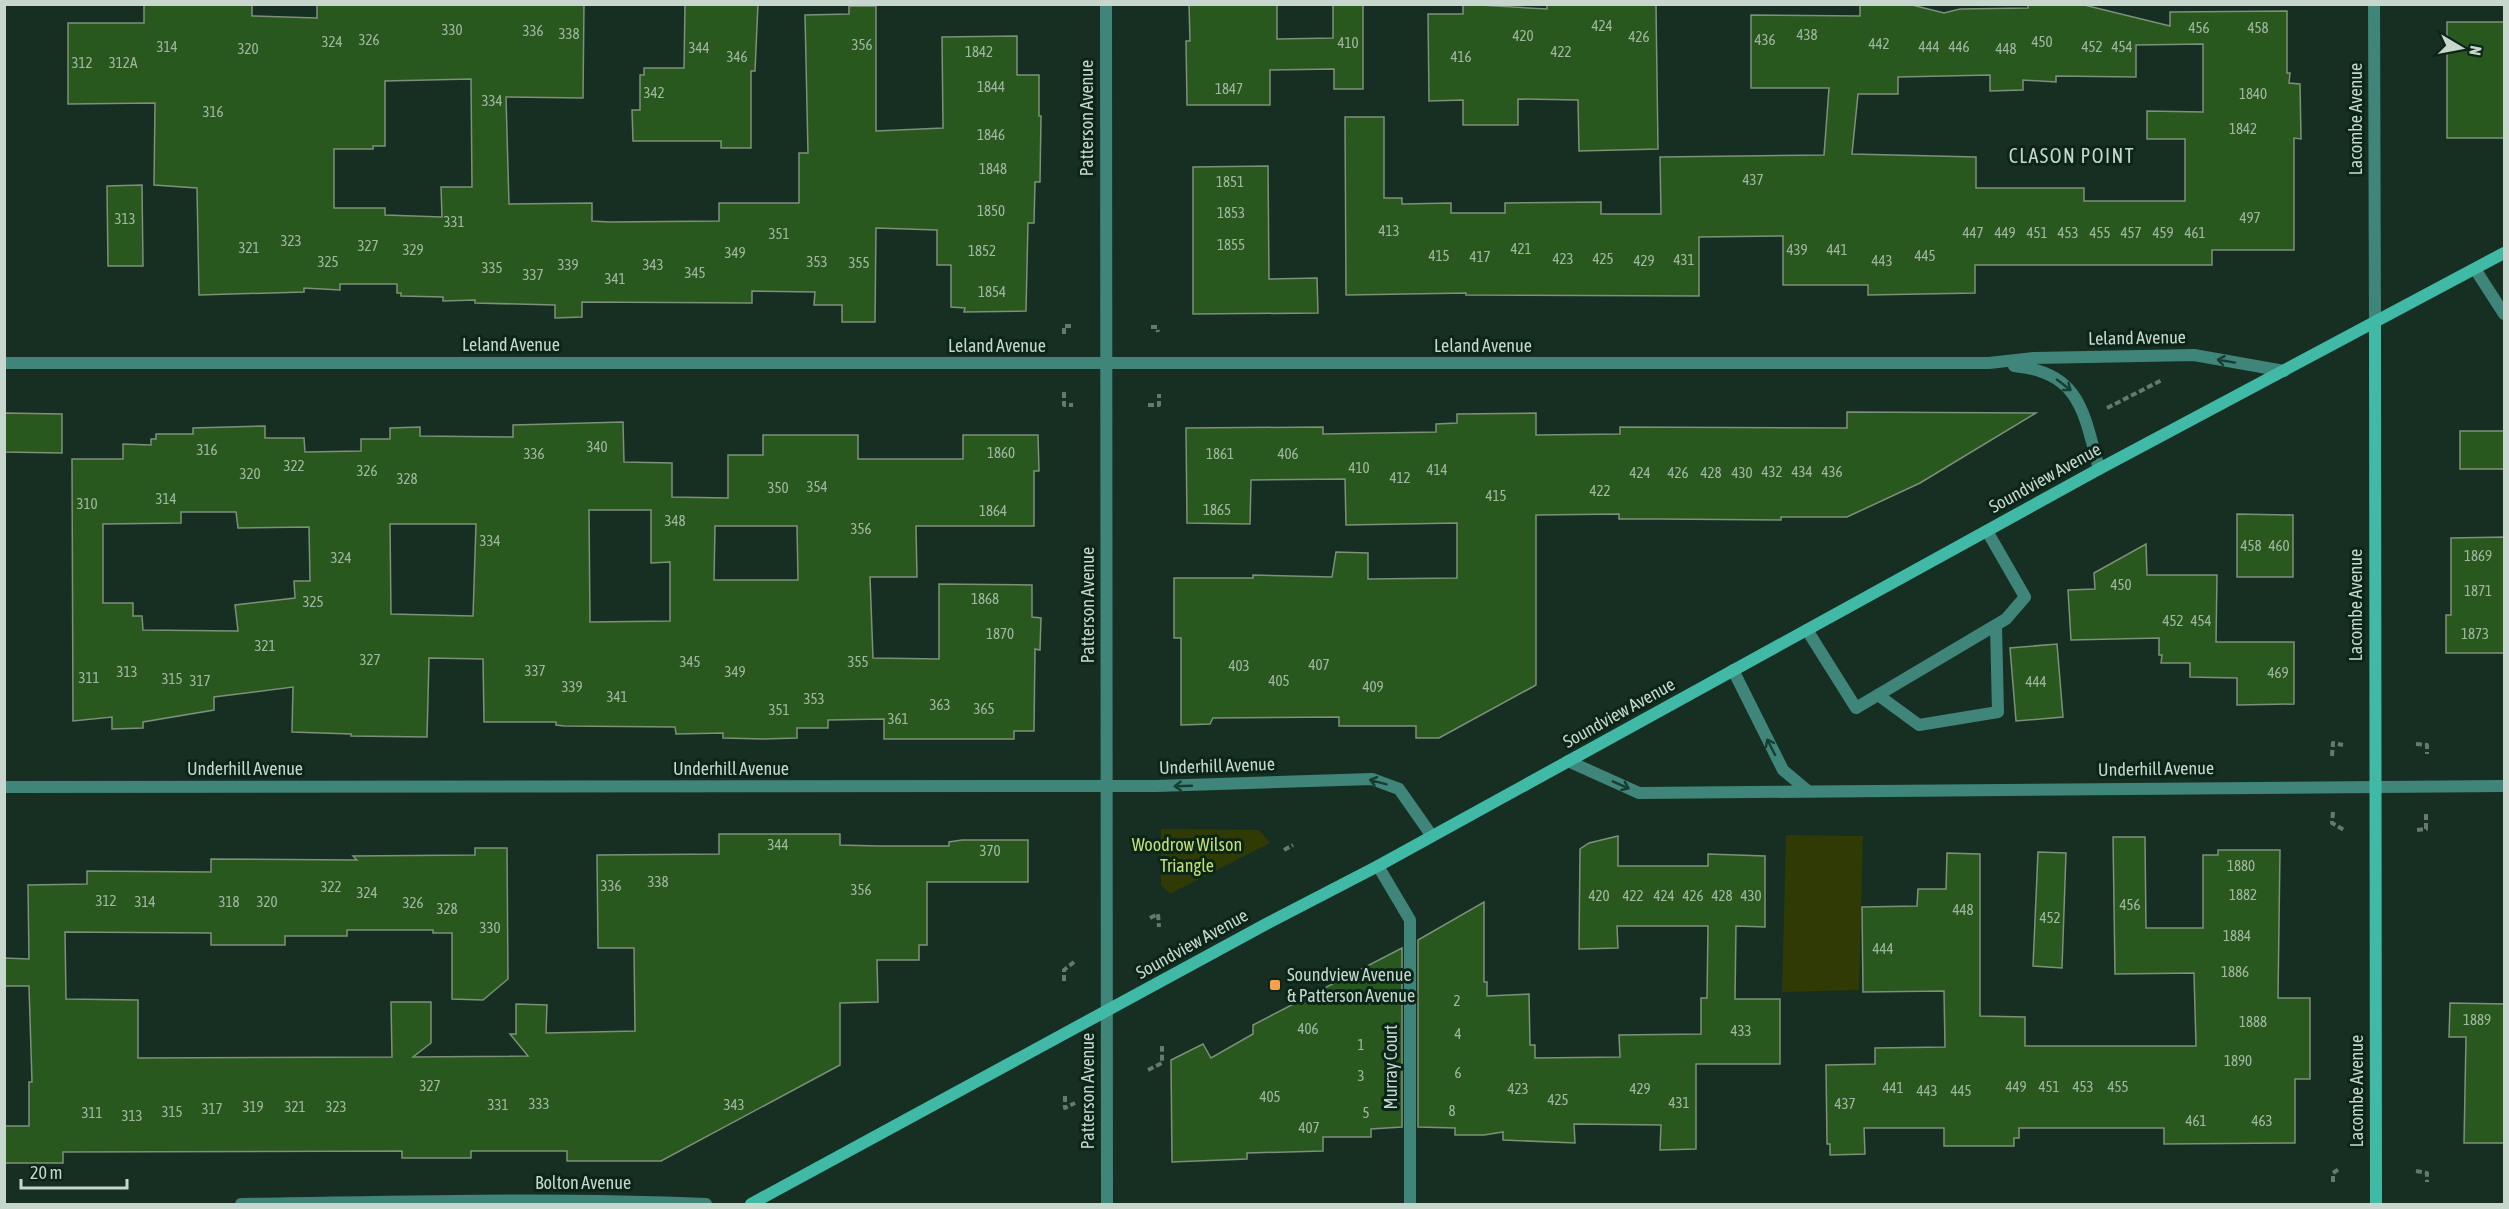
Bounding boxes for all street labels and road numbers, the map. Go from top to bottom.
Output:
street label: Patterson Avenue [1076,60,1097,176]
street label: Lacombe Avenue [2345,63,2366,175]
street label: Leland Avenue [2088,326,2186,349]
street label: Leland Avenue [462,334,560,355]
street label: Leland Avenue [948,335,1046,356]
street label: Leland Avenue [1434,335,1532,356]
street label: Soundview Avenue [1985,438,2104,517]
street label: Patterson Avenue [1077,547,1098,663]
street label: Lacombe Avenue [2345,549,2366,661]
street label: Soundview Avenue [1559,673,1678,752]
street label: Underhill Avenue [1159,753,1275,778]
street label: Underhill Avenue [2098,757,2214,780]
street label: Underhill Avenue [187,758,303,779]
street label: Underhill Avenue [673,758,789,779]
street label: Soundview Avenue [1132,904,1251,983]
street label: Murray Court [1380,1025,1401,1109]
street label: Patterson Avenue [1077,1033,1098,1149]
street label: Lacombe Avenue [2346,1035,2367,1147]
street label: Bolton Avenue [535,1172,631,1193]

